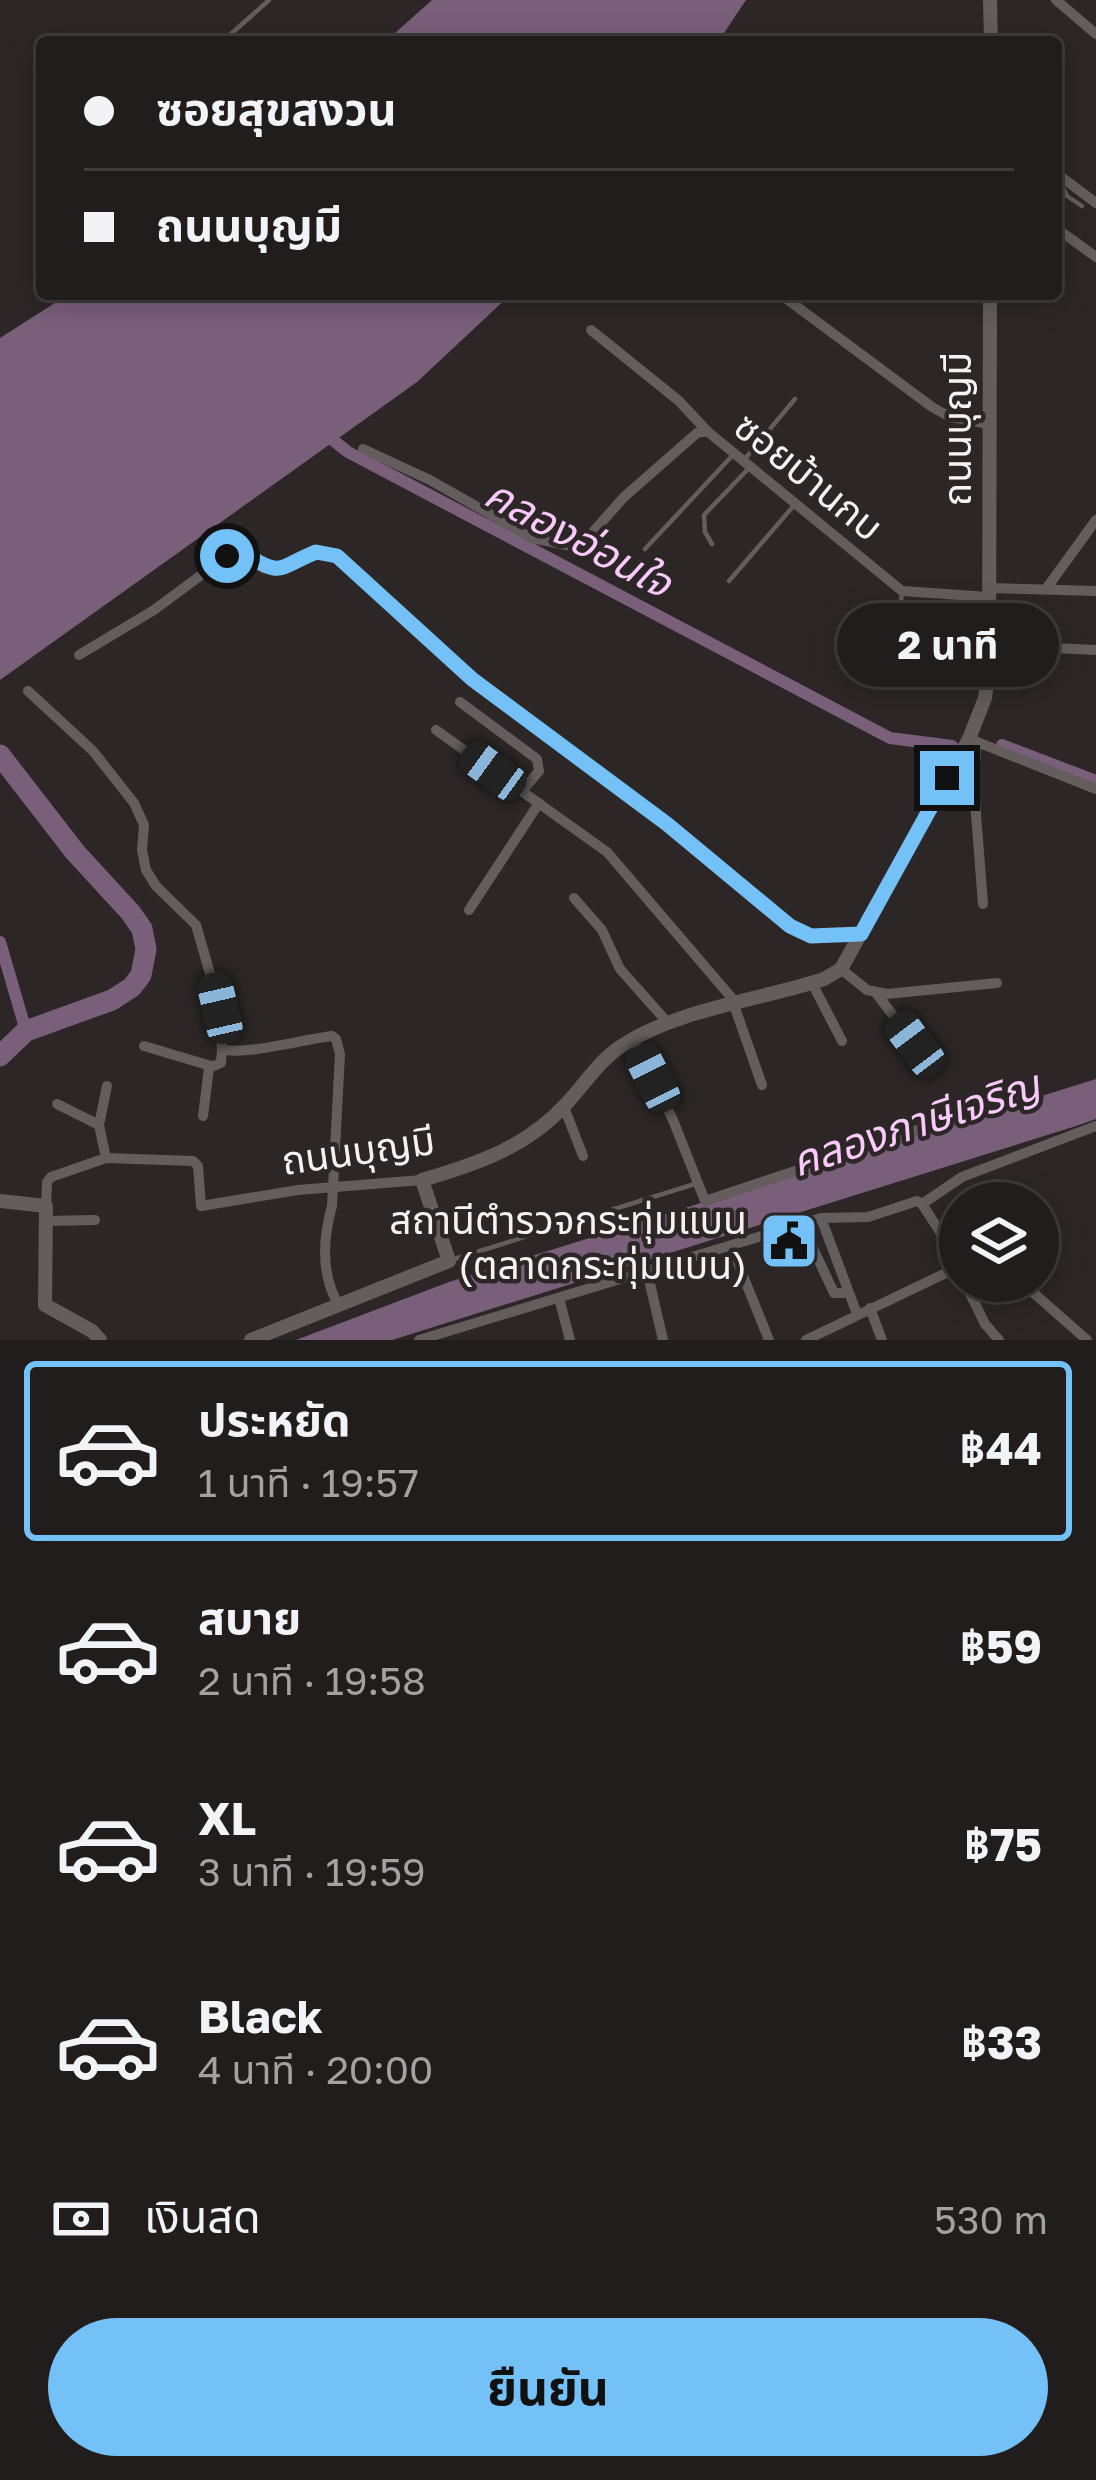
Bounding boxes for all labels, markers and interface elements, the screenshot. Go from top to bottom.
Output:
text: ซอยสุขสงวน [156,81,397,135]
text: ถนนบุญมี [156,197,342,251]
street label: ถนนบุญมี [933,352,981,506]
street label: ซอยบ้านกบ [725,402,893,550]
water label: คลองอ่อนใจ [477,467,682,608]
route start [200,529,254,583]
callout: 2 นาที [836,604,1058,688]
text: 2 นาที [898,621,998,668]
car [453,735,533,807]
route end [920,751,974,805]
car [194,969,246,1047]
car [879,1004,951,1084]
car [621,1038,685,1118]
water label: คลองภาษีเจริญ [785,1058,1048,1186]
street label: ถนนบุญมี [278,1116,438,1185]
map controls [939,1182,1059,1302]
button: layers [939,1182,1059,1302]
place label: สถานีตำรวจกระทุ่มแบน (ตลาดกระทุ่มแบน) [389,1196,747,1289]
public building icon: สถานีตำรวจกระทุ่มแบน (ตลาดกระทุ่มแบน) [758,1210,820,1272]
text: ประหยัด [198,1392,351,1446]
icon: car [54,1397,162,1505]
text: ฿44 [960,1421,1042,1475]
text: 1 นาที · 19:57 [198,1459,419,1506]
text: สบาย [198,1590,301,1644]
icon: car [54,1595,162,1703]
text: ฿59 [960,1619,1042,1673]
text: 2 นาที · 19:58 [198,1657,426,1704]
text: XL [198,1791,256,1845]
icon: car [54,1793,162,1901]
text: ฿75 [964,1817,1042,1871]
text: 3 นาที · 19:59 [198,1848,426,1895]
text: Black [198,1989,323,2043]
icon: car [54,1991,162,2099]
text: ฿33 [961,2015,1042,2069]
text: 4 นาที · 20:00 [198,2046,433,2093]
icon: cash [48,2186,114,2252]
text: เงินสด [144,2189,261,2243]
text: 530 m [934,2196,1048,2243]
button: ยืนยัน [48,2318,1048,2456]

